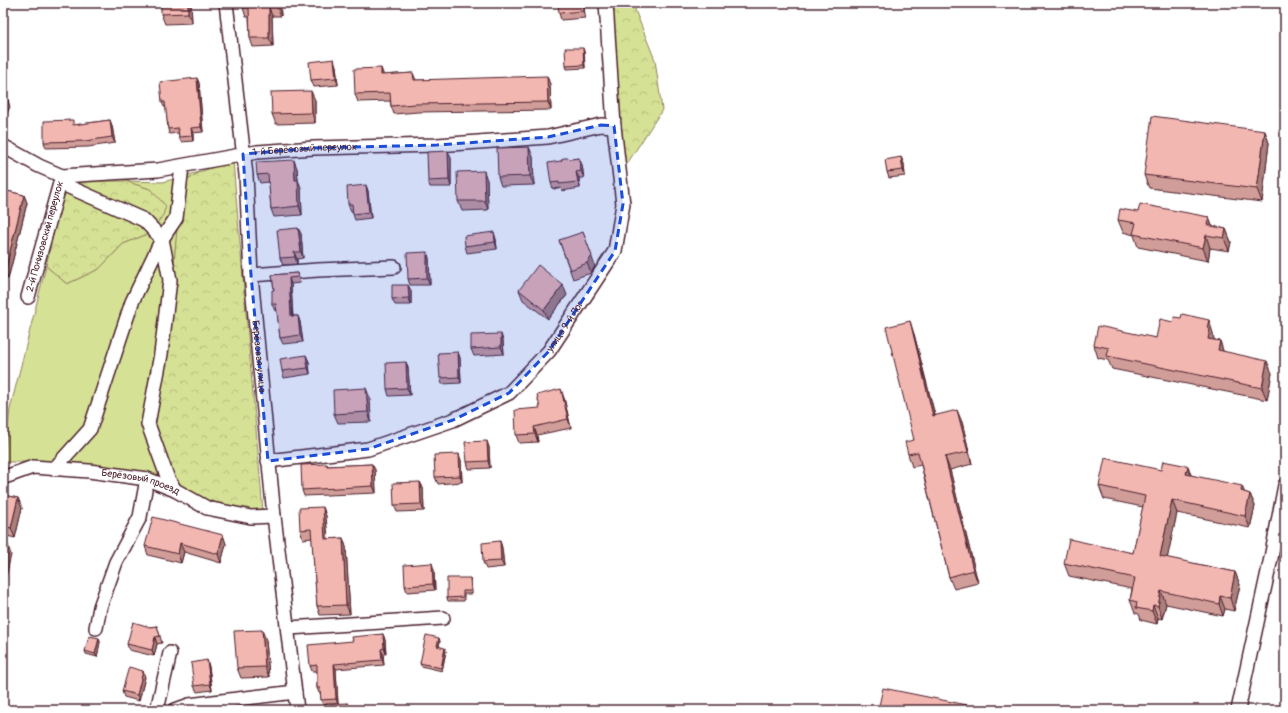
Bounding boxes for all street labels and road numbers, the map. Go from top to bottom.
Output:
street label: 1-й Берёзовый переулок [252,141,357,159]
street label: 2-й Понизовский переулок [24,180,66,293]
street label: улица 9-й Лог [544,298,587,355]
street label: Берёзовая улица [249,320,268,393]
street label: Берёзовый проезд [101,467,182,497]

